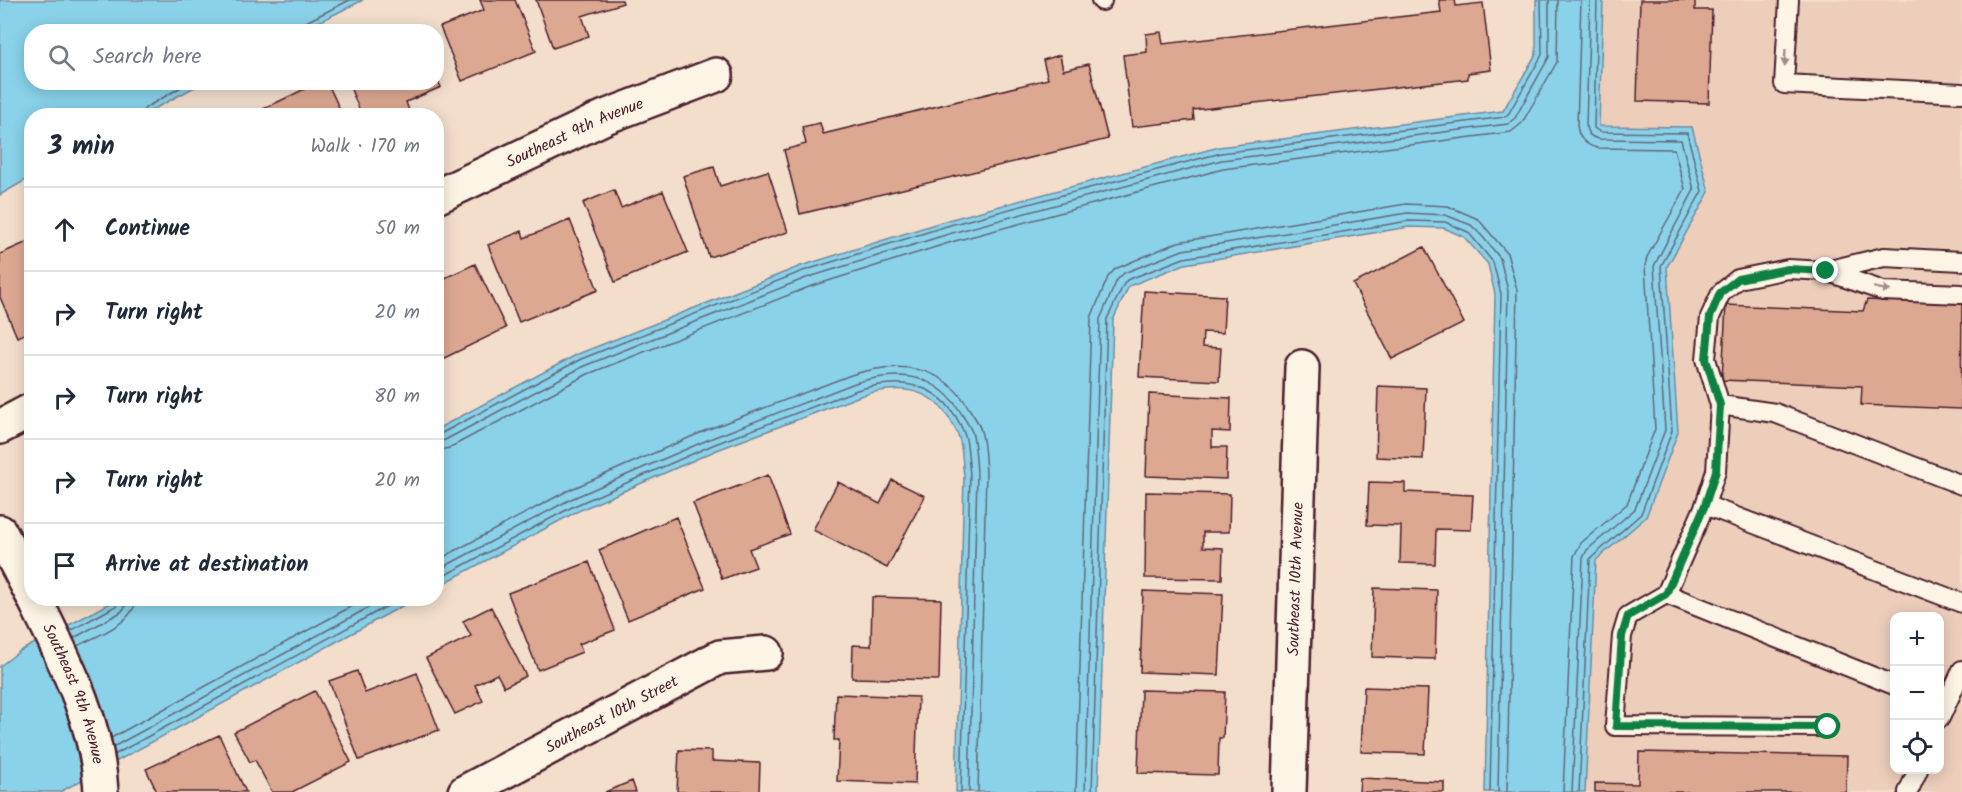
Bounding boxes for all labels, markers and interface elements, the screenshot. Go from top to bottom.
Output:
search box [24,24,444,90]
text: Search here [93,40,201,75]
icon: search [45,41,78,74]
one-way arrow [1781,49,1790,68]
street label: Southeast 9th Avenue [502,91,647,175]
text: 3 min [48,126,115,168]
text: Walk · 170 m [310,131,420,163]
text: Continue [105,212,190,247]
icon: ahead [48,213,81,246]
text: 50 m [375,213,420,245]
route end [1812,257,1838,283]
one-way arrow [1873,285,1892,294]
text: Turn right [105,296,203,331]
icon: right [48,297,81,330]
text: 20 m [374,297,420,329]
text: Turn right [105,380,203,415]
icon: right [48,381,81,414]
text: 80 m [374,381,420,413]
text: Turn right [105,464,203,499]
icon: right [48,465,81,498]
text: 20 m [374,465,420,497]
street label: Southeast 10th Avenue [1281,502,1310,656]
text: Arrive at destination [105,548,308,583]
icon: arrive [48,549,81,582]
map controls [1890,612,1944,774]
button: + [1890,612,1944,666]
street label: Southeast 9th Avenue [36,619,110,766]
button: − [1890,666,1944,720]
street label: Southeast 10th Street [541,668,683,760]
route start [1814,713,1840,739]
button: locate [1890,720,1944,774]

